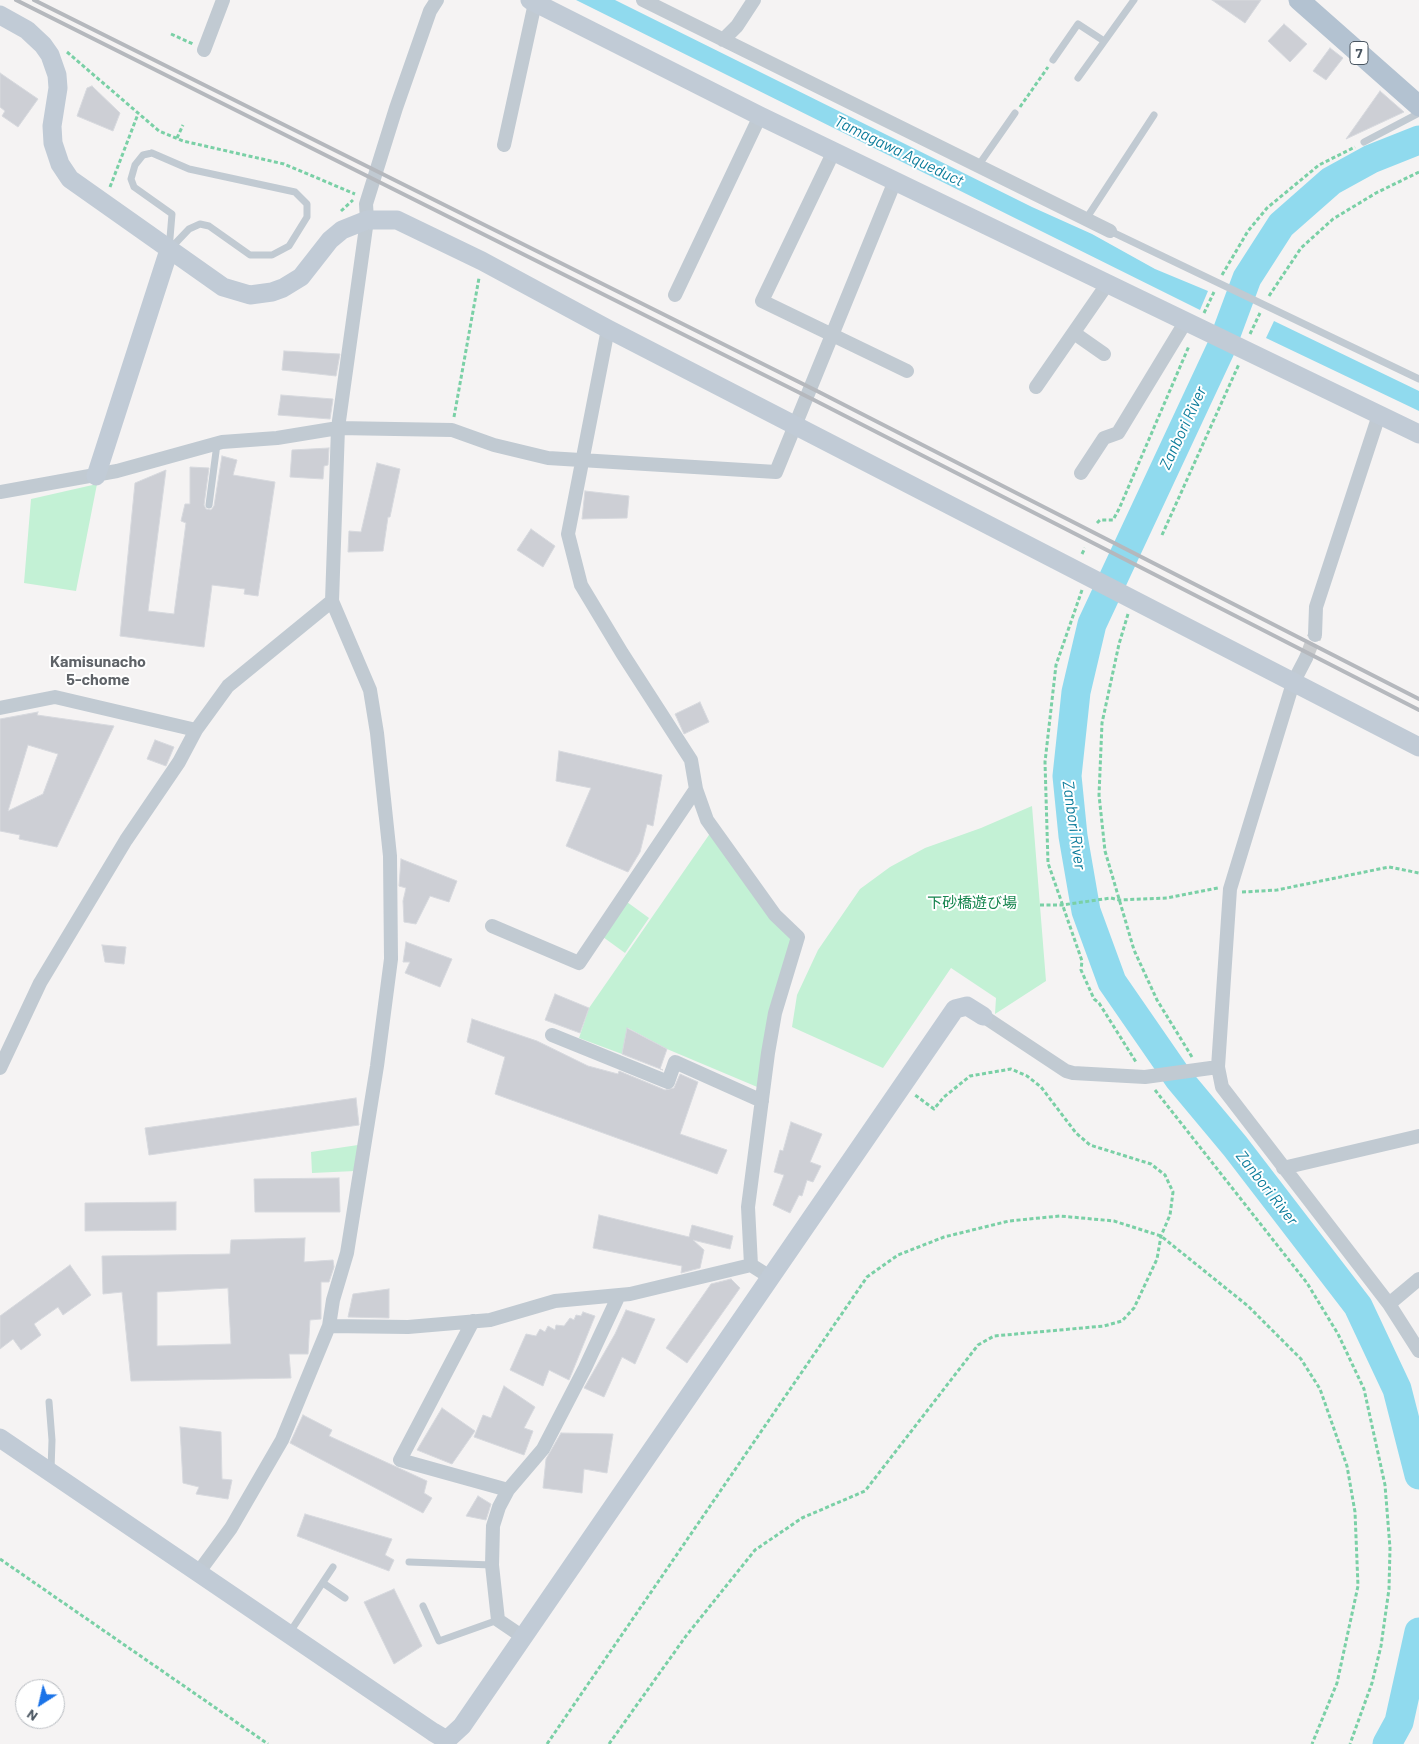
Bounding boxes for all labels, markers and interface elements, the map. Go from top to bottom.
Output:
road number: 7 [1350,42,1368,64]
water label: Tamagawa Aqueduct [831,111,967,191]
water label: Zanbori River [1155,383,1211,473]
district label: Kamisunacho 5-chome [50,652,146,690]
water label: Zanbori River [1058,779,1090,871]
park label: 下砂橋遊び場 [927,894,1017,912]
water label: Zanbori River [1232,1147,1302,1229]
north arrow [15,1679,65,1729]
text: N [23,1706,40,1726]

